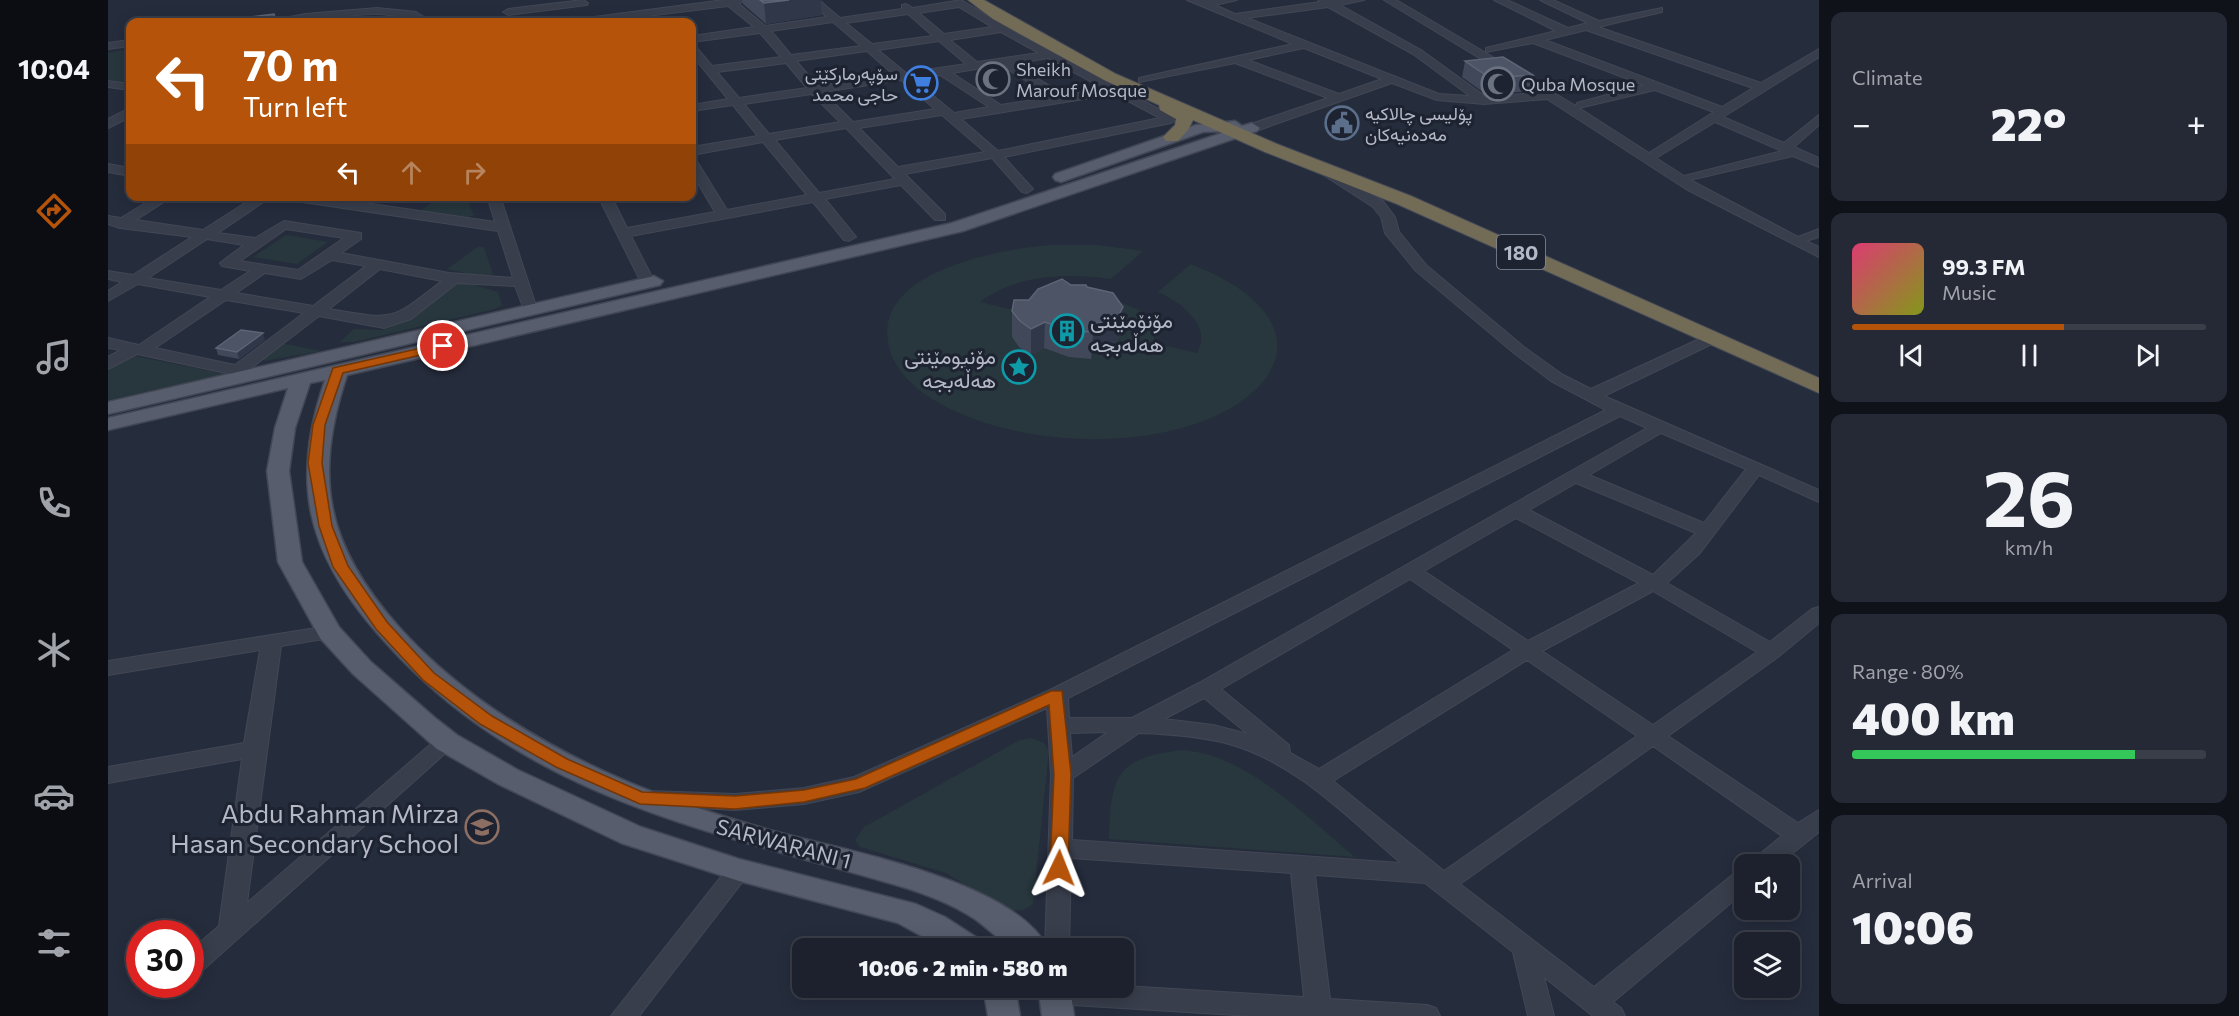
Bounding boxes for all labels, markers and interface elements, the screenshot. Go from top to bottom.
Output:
text: 70 m [243,38,338,90]
icon: left [144,42,222,120]
text: 10:04 [18,52,90,85]
place label: Sheikh Marouf Mosque [1016,58,1147,101]
mosque icon: Sheikh Marouf Mosque [975,61,1011,97]
place label: سۆپەرمارکێتی حاجی محمد [805,62,898,106]
supermarket icon: سۆپەرمارکێتی حاجی محمد [903,65,939,101]
text: Climate [1852,65,1922,89]
mosque icon: Quba Mosque [1480,66,1516,102]
place label: Quba Mosque [1521,73,1635,95]
text: Turn left [243,90,347,123]
text: 22° [1991,95,2067,150]
place label: پۆلیسی چالاکیە مەدەنیەکان [1365,102,1472,145]
text: − [1852,102,1871,143]
text: + [2187,102,2206,143]
public building icon: پۆلیسی چالاکیە مەدەنیەکان [1324,105,1360,141]
icon: left [332,156,365,189]
icon: ahead [395,156,428,189]
icon: right [458,156,491,189]
icon: directions [33,190,75,232]
road number: 180 [1497,235,1545,269]
text: 99.3 FM [1942,253,2026,280]
text: Music [1942,280,1996,304]
place label: مۆنۆمێنتی هەڵەبجە [1090,307,1173,357]
building icon: مۆنۆمێنتی هەڵەبجە [1049,313,1085,349]
pin [417,320,468,371]
icon: arrive [426,329,459,362]
icon: music [33,336,75,378]
icon: previous [1895,339,1928,372]
icon: pause [2013,339,2046,372]
icon: next [2131,339,2164,372]
place label: مۆنیومێنتی هەڵەبجە [904,343,996,393]
place icon: مۆنیومێنتی هەڵەبجە [1001,349,1037,385]
text: 26 [1983,448,2075,543]
icon: phone [33,482,75,524]
text: km/h [2005,535,2053,559]
icon: climate [33,629,75,671]
text: Range · 80% [1852,659,1964,683]
text: 400 km [1852,689,2015,744]
icon: car [33,775,75,817]
place label: Abdu Rahman Mirza Hasan Secondary School [170,797,459,858]
school or university icon: Abdu Rahman Mirza Hasan Secondary School [464,809,500,845]
street label: SARWARANI 1 [714,813,854,873]
position arrow [1027,836,1091,900]
map controls [1734,854,1800,998]
button: sound [1734,854,1800,920]
text: Arrival [1852,868,1913,892]
text: 10:06 [1852,898,1974,953]
speed limit sign: 30 [126,920,204,998]
icon: filters [33,922,75,964]
button: layers [1734,932,1800,998]
text: 10:06 · 2 min · 580 m [859,954,1067,981]

